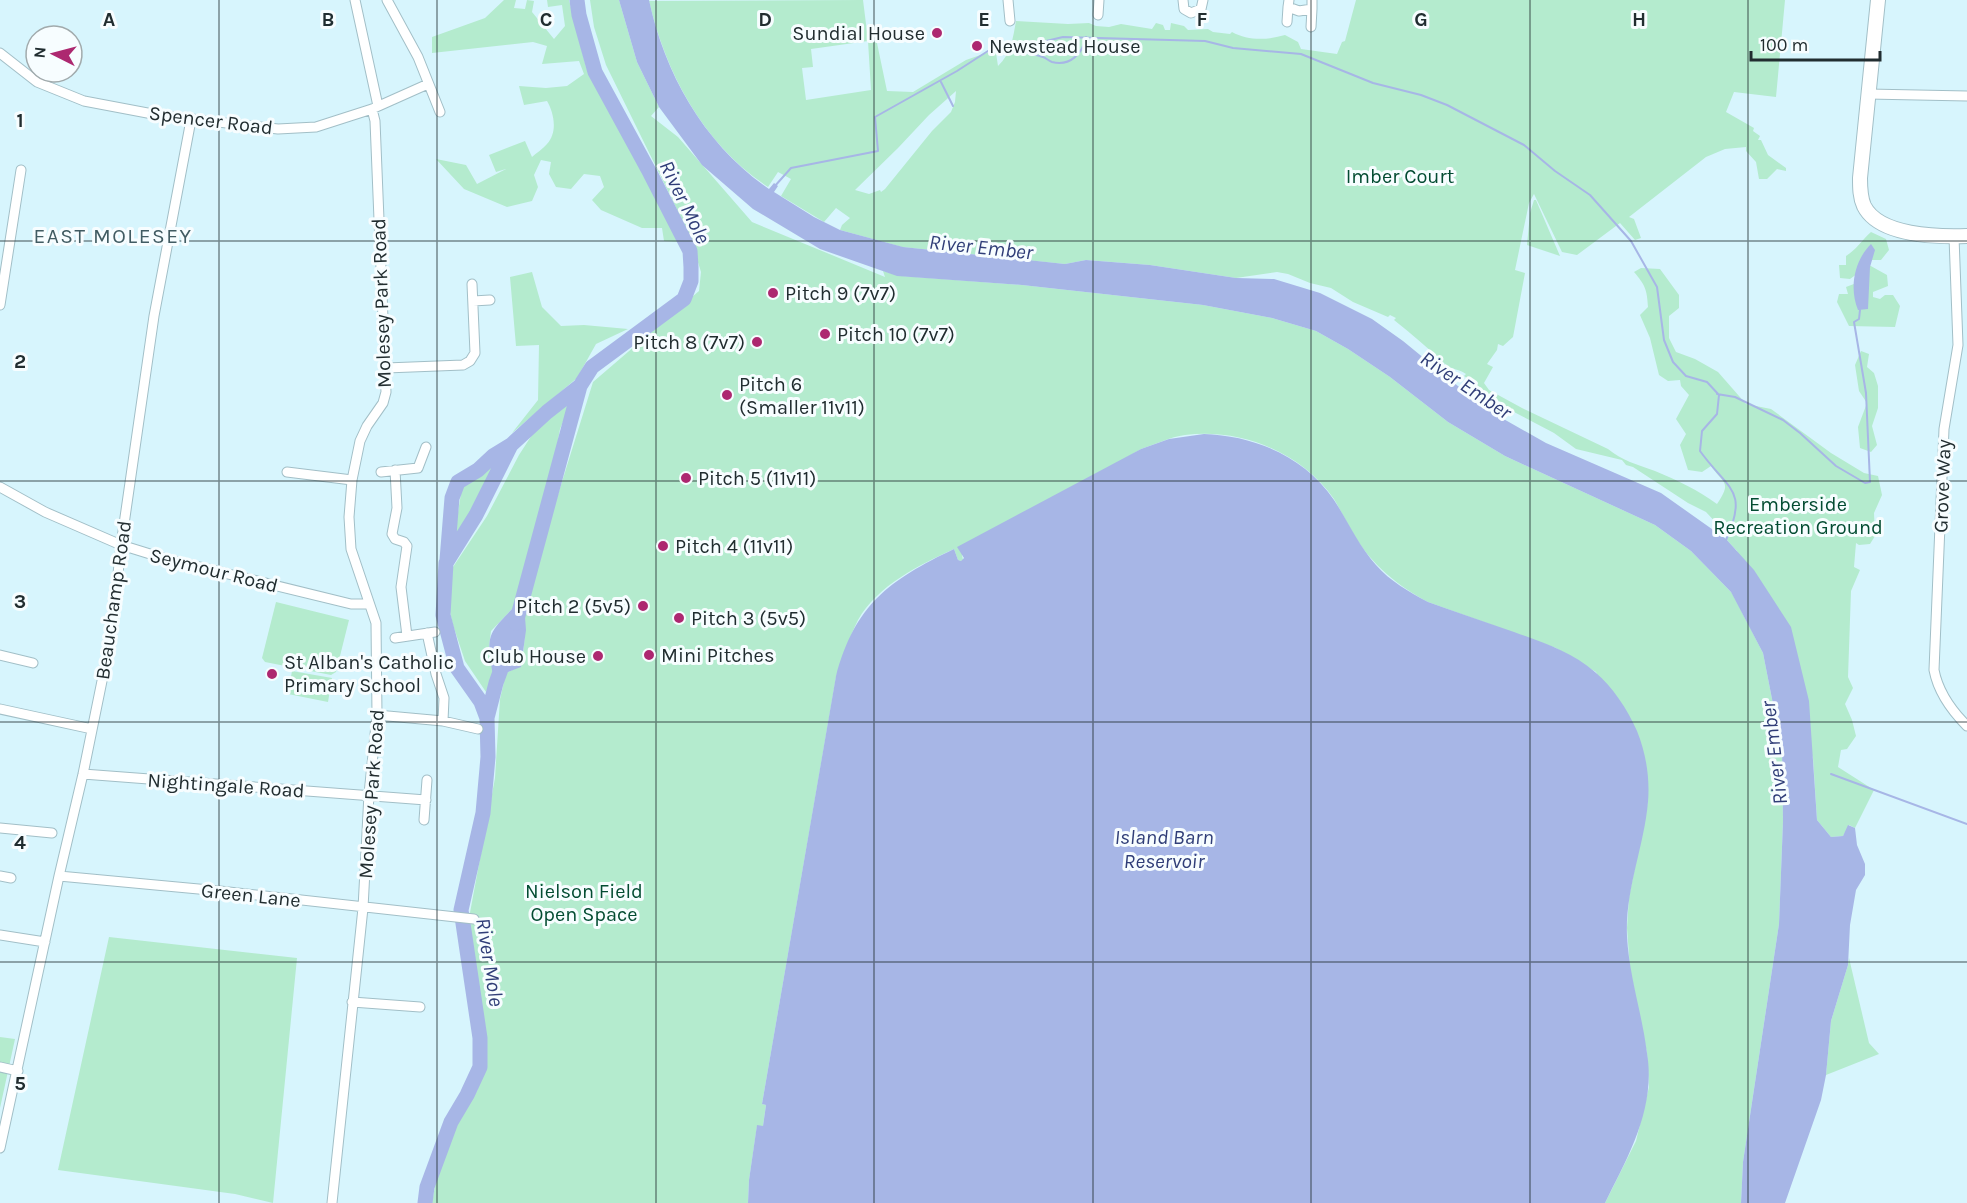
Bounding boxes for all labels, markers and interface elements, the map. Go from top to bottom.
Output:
text: A [103,8,116,31]
text: B [322,8,334,31]
text: C [540,8,552,31]
text: D [758,8,772,31]
text: E [978,8,990,31]
text: F [1197,8,1208,31]
text: G [1414,8,1428,31]
text: H [1632,8,1646,31]
place label: Sundial House [792,22,925,45]
north arrow [24,24,84,84]
scale bar [1751,24,1880,62]
marker: Sundial House [930,26,944,40]
text: 100 m [1760,34,1808,56]
place label: Newstead House [989,35,1141,58]
marker: Newstead House [970,39,984,53]
text: N [30,46,50,59]
street label: Spencer Road [148,101,274,140]
text: 1 [16,109,24,132]
water label: River Mole [655,157,716,248]
park label: Imber Court [1346,165,1455,188]
street label: Molesey Park Road [367,218,396,388]
district label: EAST MOLESEY [33,224,193,248]
water label: River Ember [928,230,1035,264]
place label: Pitch 9 (7v7) [785,282,896,305]
marker: Pitch 9 (7v7) [766,286,780,300]
place label: Pitch 10 (7v7) [837,323,955,346]
marker: Pitch 10 (7v7) [818,327,832,341]
place label: Pitch 8 (7v7) [633,331,745,354]
marker: Pitch 8 (7v7) [750,335,764,349]
water label: River Ember [1416,346,1517,425]
text: 2 [14,350,26,373]
place label: Pitch 6 (Smaller 11v11) [739,373,865,419]
marker: Pitch 6 (Smaller 11v11) [720,388,734,402]
street label: Grove Way [1929,439,1956,533]
place label: Pitch 5 (11v11) [698,467,816,490]
marker: Pitch 5 (11v11) [679,471,693,485]
park label: Emberside Recreation Ground [1713,493,1883,539]
street label: Beauchamp Road [91,519,136,681]
place label: Pitch 4 (11v11) [675,535,793,558]
marker: Pitch 4 (11v11) [656,539,670,553]
street label: Seymour Road [147,543,280,598]
text: 3 [14,590,26,613]
place label: Pitch 2 (5v5) [516,595,631,618]
marker: Pitch 2 (5v5) [636,599,650,613]
place label: Pitch 3 (5v5) [691,607,806,630]
marker: Pitch 3 (5v5) [672,611,686,625]
place label: Mini Pitches [661,644,774,667]
place label: Club House [482,645,586,668]
marker: Mini Pitches [642,648,656,662]
marker: Club House [591,649,605,663]
place label: St Alban's Catholic Primary School [284,651,454,697]
marker: St Alban's Catholic Primary School [265,667,279,681]
water label: River Ember [1756,699,1792,806]
street label: Molesey Park Road [354,708,389,880]
street label: Nightingale Road [147,769,305,802]
water label: Island Barn Reservoir [1114,825,1214,873]
text: 4 [14,831,26,854]
street label: Green Lane [200,879,302,912]
park label: Nielson Field Open Space [525,880,643,926]
water label: River Mole [471,916,509,1008]
text: 5 [14,1072,26,1095]

